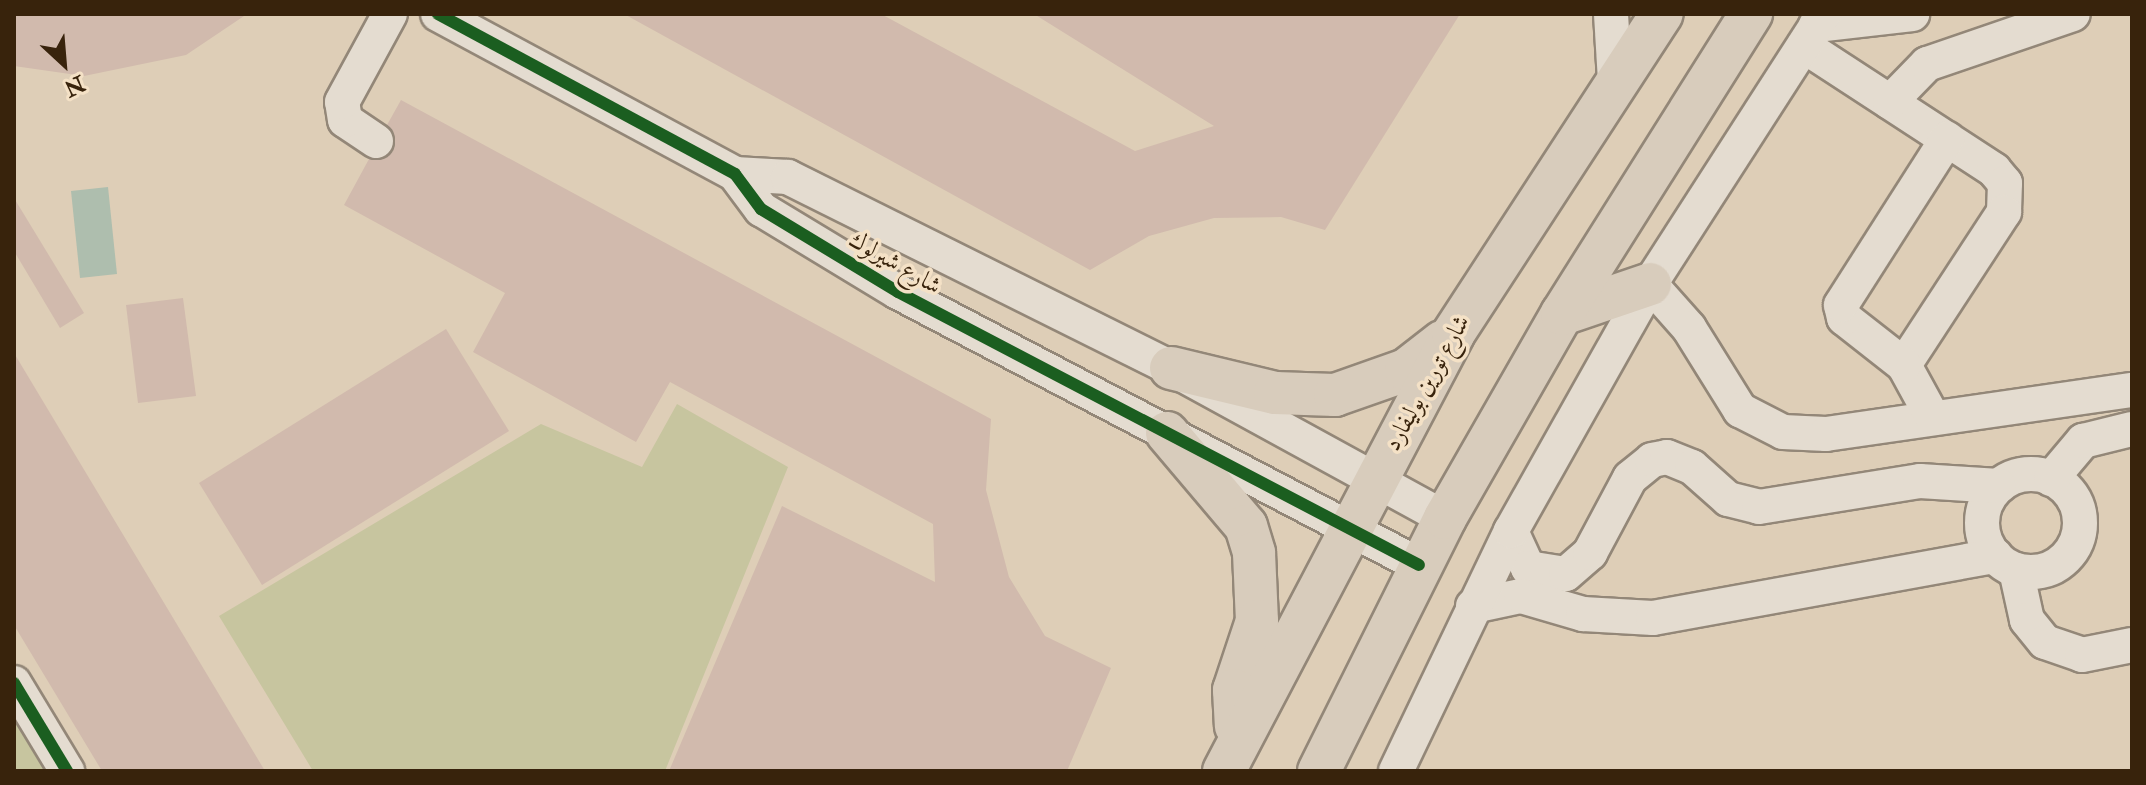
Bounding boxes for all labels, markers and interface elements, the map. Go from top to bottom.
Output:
north arrow [24,24,104,104]
text: N [60,69,90,102]
street label: شارع شيرلوك [844,225,946,301]
street label: شارع تورين بوليفارد [1378,310,1476,456]

